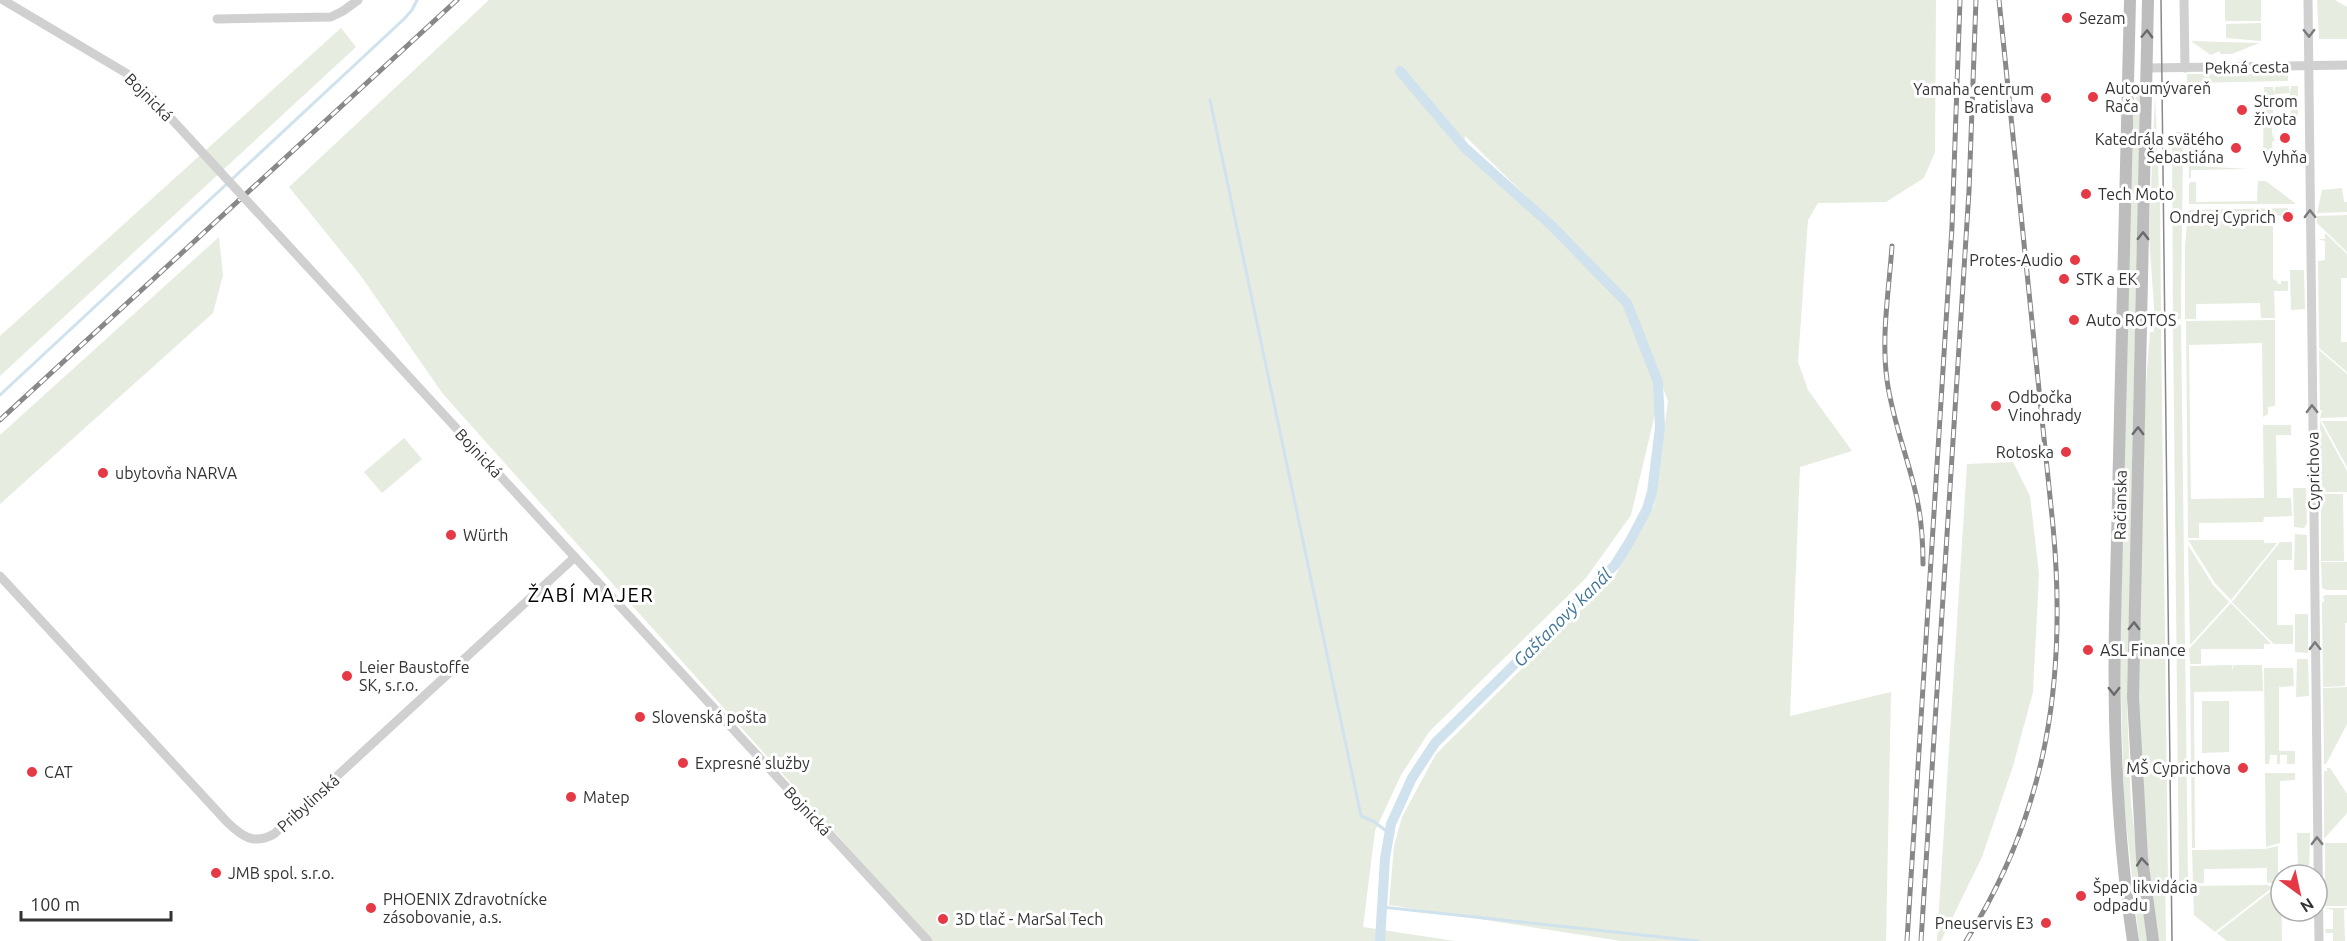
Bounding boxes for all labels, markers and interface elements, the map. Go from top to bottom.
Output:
place label: Sezam [2079,9,2126,27]
marker: Sezam [2060,11,2074,25]
one-way arrow [2302,28,2315,37]
one-way arrow [2141,30,2154,39]
street label: Pekná cesta [2204,57,2290,77]
street label: Bojnická [121,69,177,125]
place label: Autoumývareň Rača [2105,79,2211,115]
place label: Yamaha centrum Bratislava [1913,80,2034,116]
marker: Autoumývareň Rača [2086,90,2100,104]
marker: Yamaha centrum Bratislava [2039,91,2053,105]
place label: Strom života [2254,92,2298,128]
marker: Strom života [2235,103,2249,117]
place label: Katedrála svätého Šebastiána [2095,130,2224,166]
marker: Vyhňa [2278,131,2292,145]
marker: Katedrála svätého Šebastiána [2229,141,2243,155]
place label: Vyhňa [2263,148,2307,166]
place label: Tech Moto [2098,185,2174,203]
marker: Tech Moto [2079,187,2093,201]
place label: Ondrej Cyprich [2169,208,2276,226]
one-way arrow [2304,209,2316,218]
marker: Ondrej Cyprich [2281,210,2295,224]
one-way arrow [2137,231,2149,240]
place label: Protes-Audio [1969,251,2063,269]
marker: Protes-Audio [2068,253,2082,267]
place label: STK a EK [2076,270,2138,288]
marker: STK a EK [2057,272,2071,286]
place label: Auto ROTOS [2086,311,2176,329]
marker: Auto ROTOS [2067,313,2081,327]
place label: Odbočka Vinohrady [2008,388,2082,424]
marker: Odbočka Vinohrady [1989,399,2003,413]
one-way arrow [2306,404,2318,413]
street label: Bojnická [452,425,506,481]
one-way arrow [2132,426,2145,435]
street label: Cyprichova [2303,431,2323,511]
place label: Rotoska [1996,443,2054,461]
marker: Rotoska [2059,445,2073,459]
place label: ubytovňa NARVA [115,464,238,482]
marker: ubytovňa NARVA [96,466,110,480]
street label: Račianska [2110,470,2130,540]
place label: Würth [463,526,508,544]
marker: Würth [444,528,458,542]
water label: Gaštanový kanál [1509,564,1615,670]
district label: ŽABÍ MAJER [528,583,654,606]
one-way arrow [2128,621,2140,630]
place label: ASL Finance [2100,641,2186,659]
one-way arrow [2309,641,2321,650]
marker: ASL Finance [2081,643,2095,657]
place label: Leier Baustoffe SK, s.r.o. [359,658,470,694]
marker: Leier Baustoffe SK, s.r.o. [340,669,354,683]
one-way arrow [2108,686,2120,695]
place label: Slovenská pošta [652,708,767,726]
marker: Slovenská pošta [633,710,647,724]
place label: Expresné služby [695,754,810,772]
marker: Expresné služby [676,756,690,770]
place label: MŠ Cyprichova [2126,758,2231,777]
marker: MŠ Cyprichova [2236,761,2250,775]
place label: CAT [44,763,73,781]
marker: CAT [25,765,39,779]
street label: Pribylinská [273,771,343,835]
street label: Bojnická [781,783,835,839]
place label: Matep [583,788,630,806]
marker: Matep [564,790,578,804]
one-way arrow [2311,836,2324,845]
one-way arrow [2136,858,2149,867]
north arrow [2269,863,2329,923]
place label: JMB spol. s.r.o. [228,864,334,882]
marker: JMB spol. s.r.o. [209,866,223,880]
place label: Špep likvidácia odpadu [2093,877,2198,914]
scale bar [21,884,171,922]
marker: Špep likvidácia odpadu [2074,889,2088,903]
place label: PHOENIX Zdravotnícke zásobovanie, a.s. [383,890,547,926]
text: 100 m [30,894,80,914]
text: N [2297,895,2317,916]
marker: PHOENIX Zdravotnícke zásobovanie, a.s. [364,901,378,915]
place label: 3D tlač - MarSal Tech [955,910,1103,928]
marker: 3D tlač - MarSal Tech [936,912,950,926]
place label: Pneuservis E3 [1935,914,2034,932]
marker: Pneuservis E3 [2039,916,2053,930]

